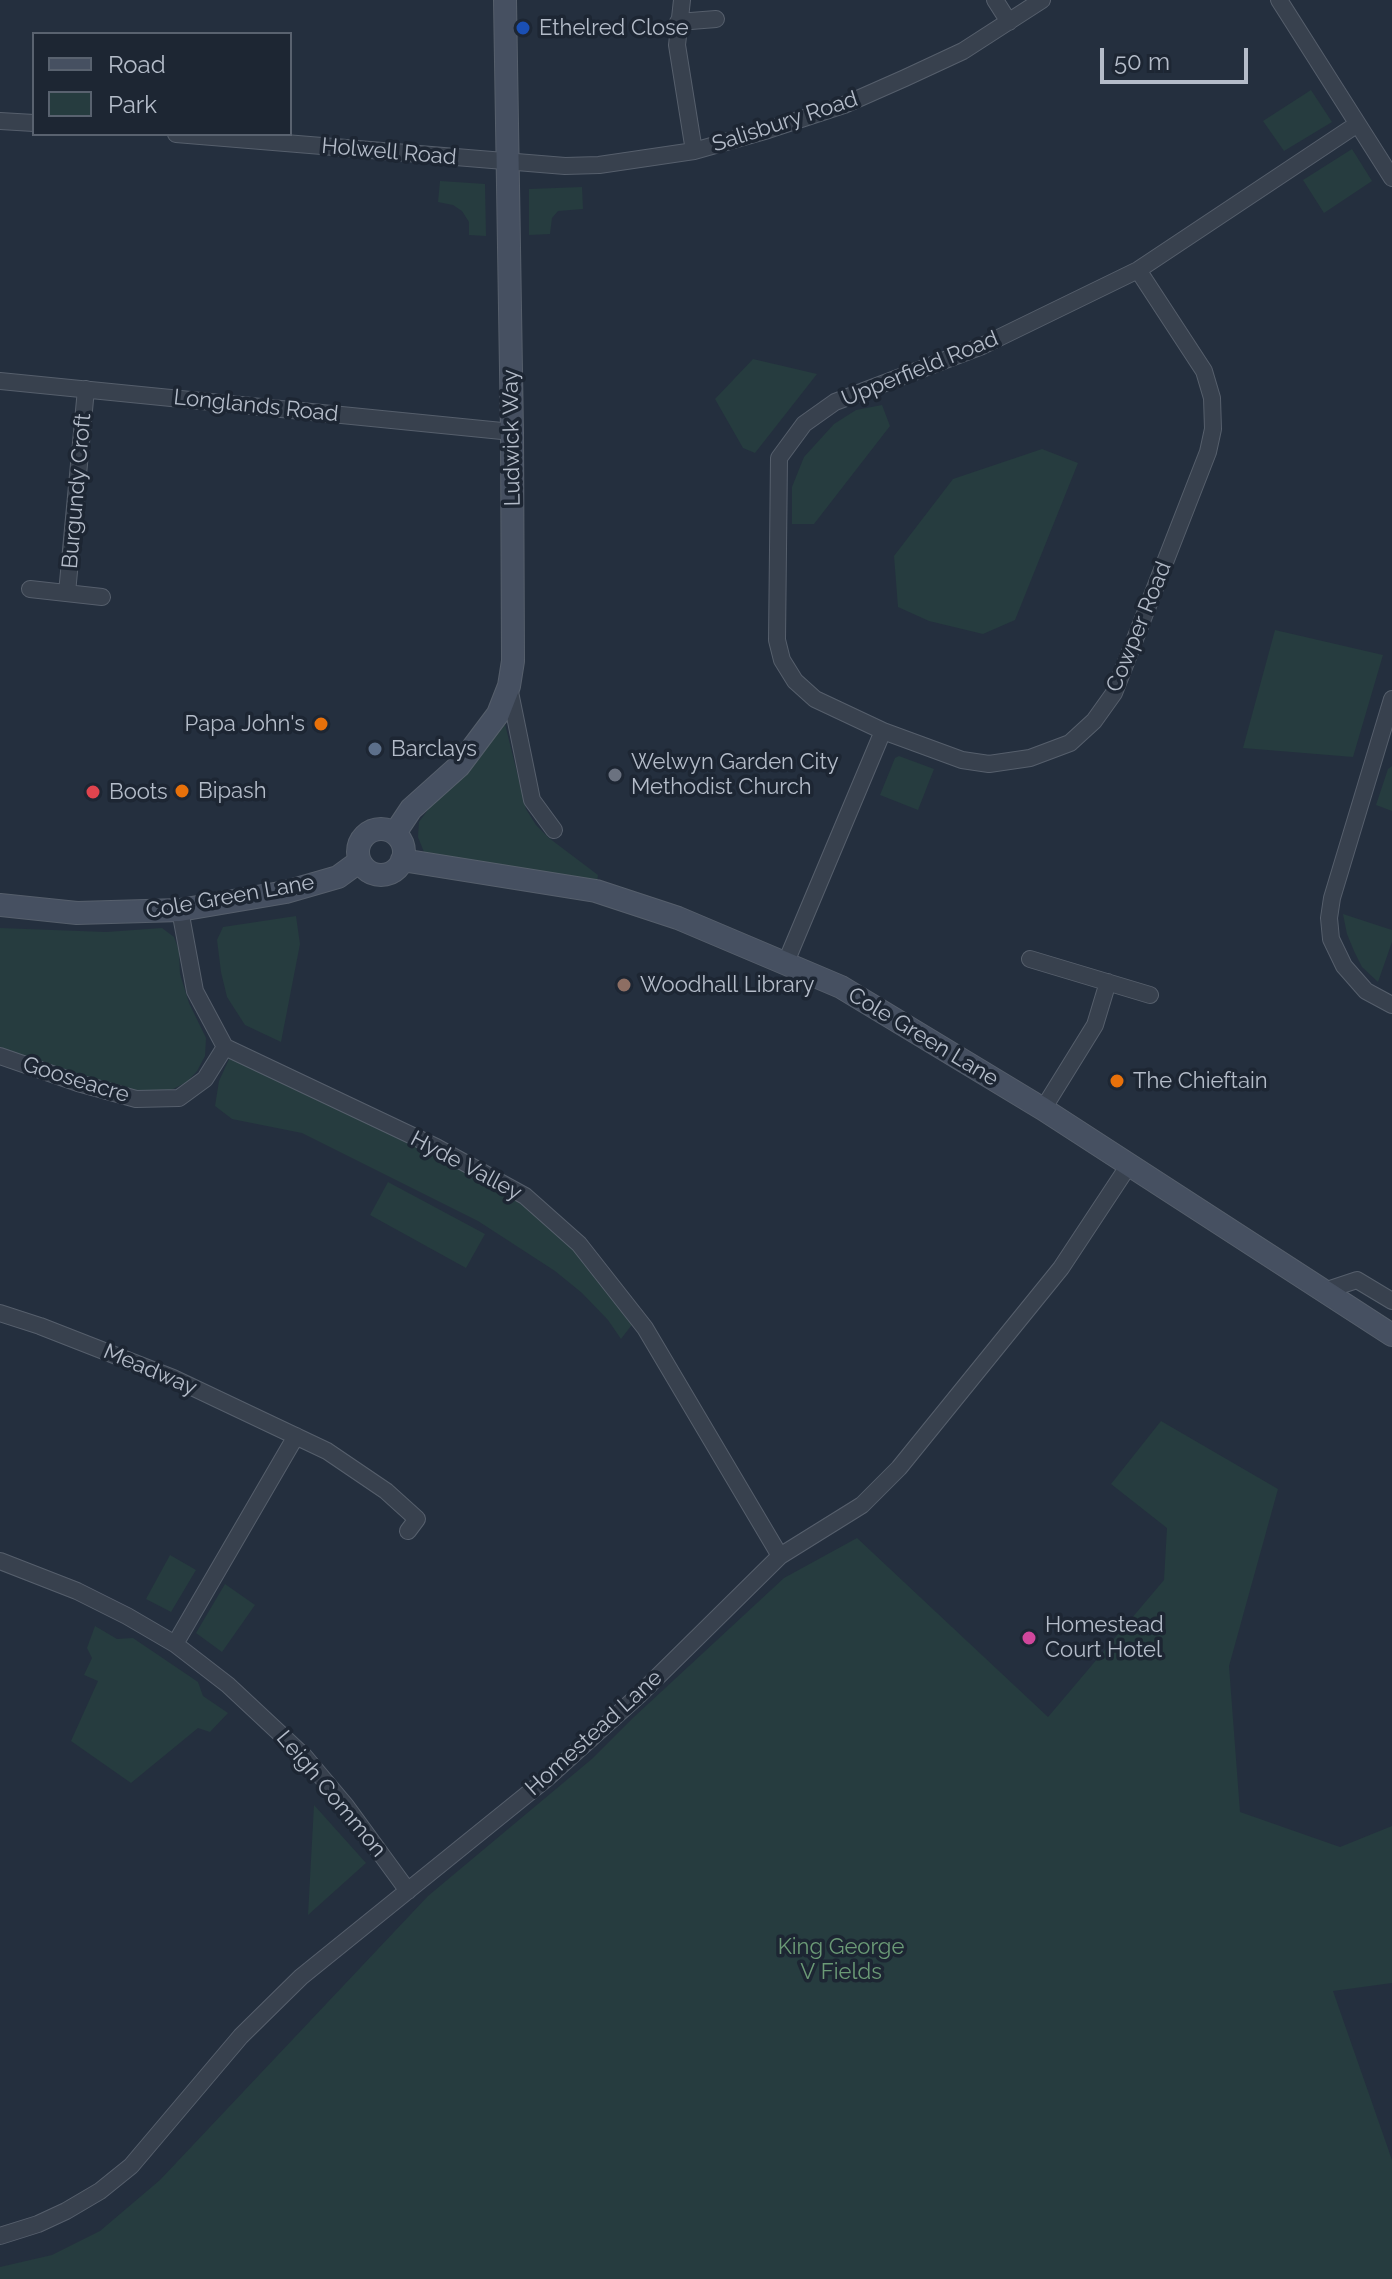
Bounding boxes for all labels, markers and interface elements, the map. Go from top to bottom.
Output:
place label: Ethelred Close [539,15,689,41]
marker: Ethelred Close [514,19,532,37]
legend [32,32,292,136]
scale bar [1104,32,1252,82]
text: 50 m [1114,47,1170,76]
text: Road [108,50,166,79]
street label: Salisbury Road [709,86,861,158]
text: Park [108,90,157,119]
street label: Holwell Road [320,133,458,171]
street label: Upperfield Road [838,326,1002,412]
street label: Ludwick Way [498,369,526,507]
street label: Longlands Road [172,384,340,428]
street label: Burgundy Croft [57,412,97,570]
street label: Cowper Road [1101,558,1177,696]
place label: Papa John's [185,711,305,737]
marker: Papa John's [312,715,330,733]
place label: Barclays [391,736,477,762]
marker: Barclays [366,740,384,758]
place label: Welwyn Garden City Methodist Church [631,749,839,800]
marker: Welwyn Garden City Methodist Church [606,766,624,784]
place label: Bipash [198,778,266,804]
place label: Boots [109,779,168,805]
marker: Bipash [173,782,191,800]
marker: Boots [84,783,102,801]
street label: Cole Green Lane [144,869,316,925]
place label: Woodhall Library [640,972,814,998]
marker: Woodhall Library [615,976,633,994]
street label: Cole Green Lane [843,982,1003,1092]
street label: Gooseacre [20,1051,132,1109]
place label: The Chieftain [1133,1068,1268,1094]
marker: The Chieftain [1108,1072,1126,1090]
street label: Hyde Valley [406,1126,526,1206]
street label: Meadway [99,1339,201,1401]
place label: Homestead Court Hotel [1045,1612,1164,1664]
marker: Homestead Court Hotel [1020,1629,1038,1647]
street label: Homestead Lane [520,1665,668,1801]
street label: Leigh Common [270,1725,392,1863]
park label: King George V Fields [778,1934,904,1986]

